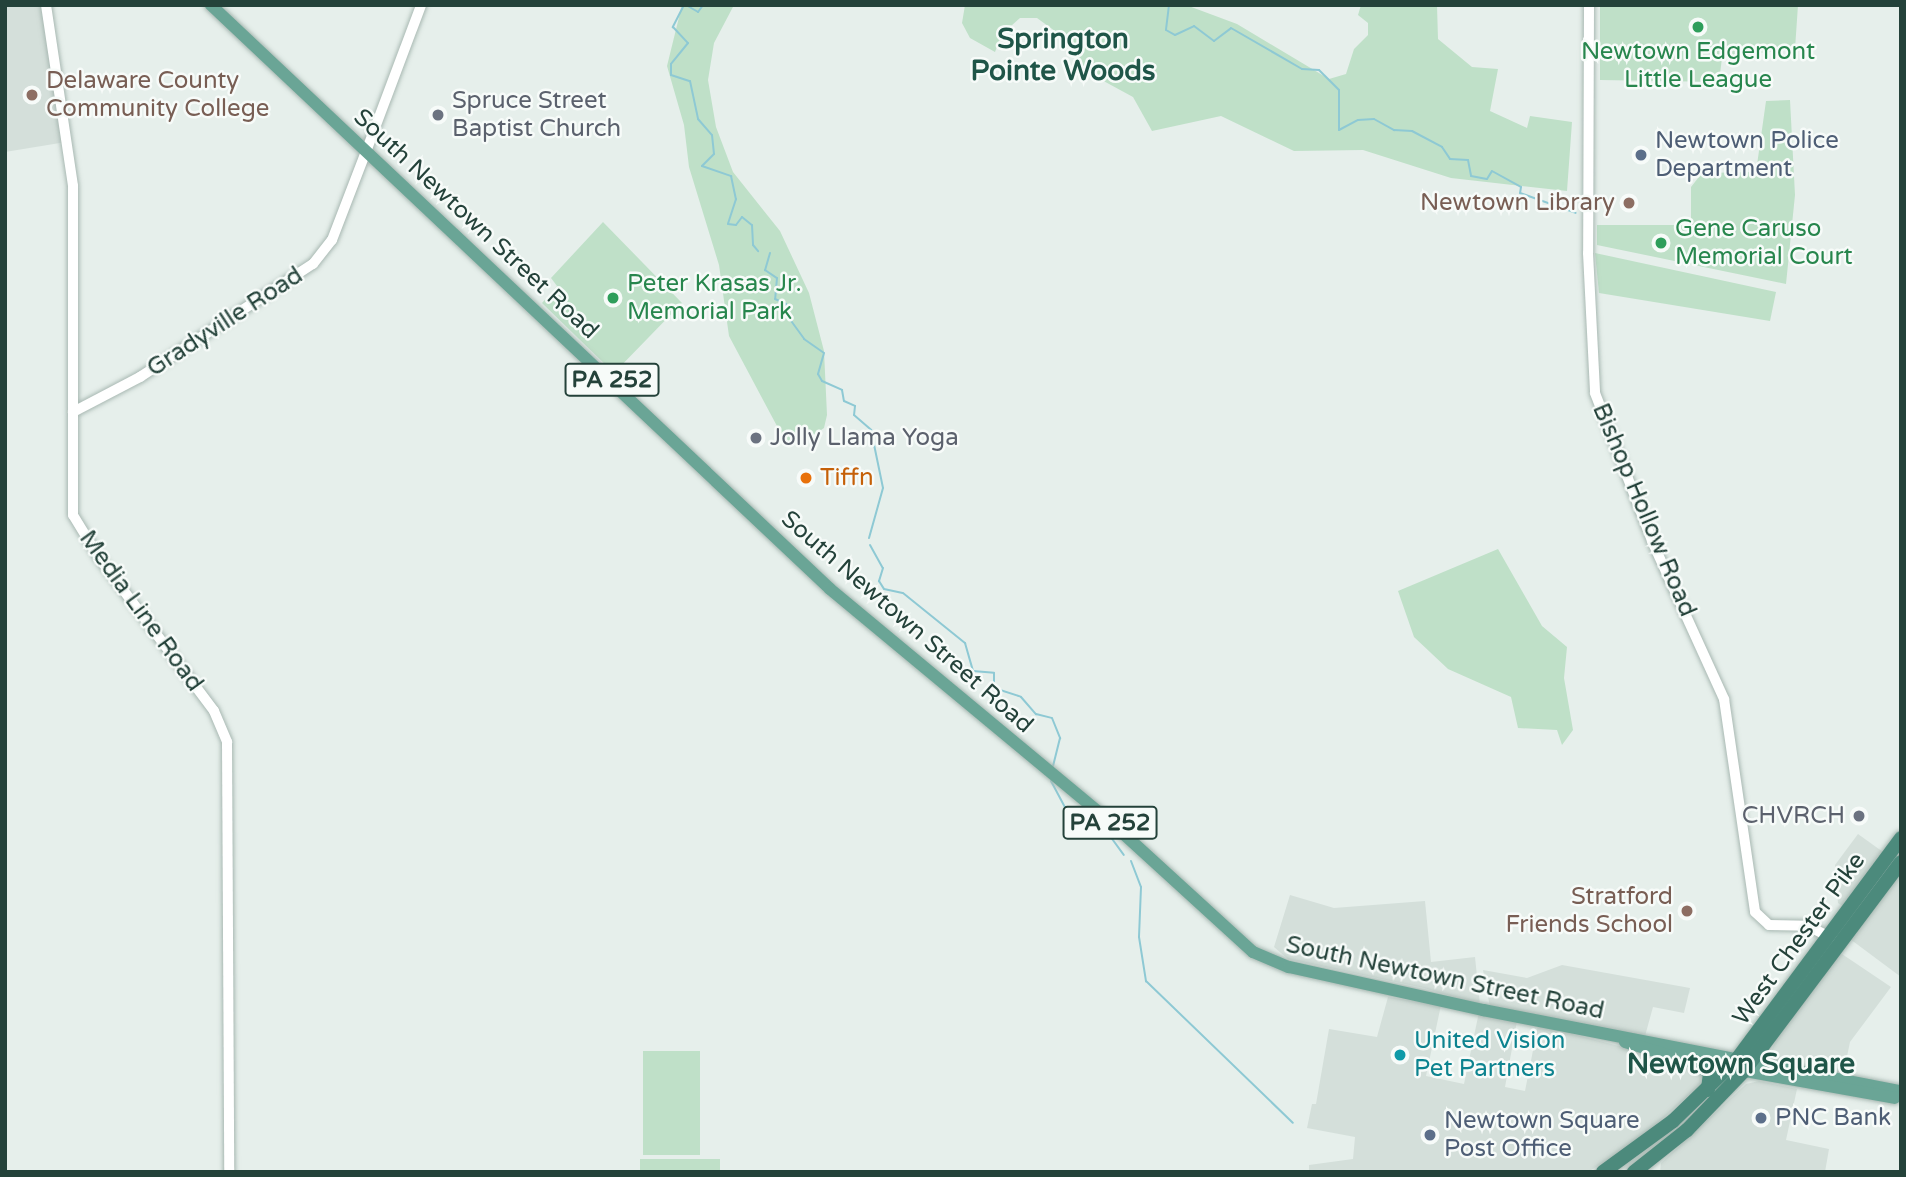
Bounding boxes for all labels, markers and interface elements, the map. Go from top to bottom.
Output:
marker: Newtown Edgemont Little League [1690,19,1706,35]
district label: Springton Pointe Woods [971,22,1155,88]
place label: Newtown Edgemont Little League [1581,38,1815,94]
place label: Delaware County Community College [46,67,269,123]
marker: Delaware County Community College [24,87,40,103]
place label: Spruce Street Baptist Church [452,87,621,143]
street label: South Newtown Street Road [348,103,604,345]
marker: Spruce Street Baptist Church [430,107,446,123]
place label: Newtown Police Department [1655,127,1839,183]
marker: Newtown Police Department [1633,147,1649,163]
place label: Newtown Library [1420,189,1615,217]
marker: Newtown Library [1621,195,1637,211]
place label: Gene Caruso Memorial Court [1675,215,1853,271]
marker: Gene Caruso Memorial Court [1653,235,1669,251]
street label: Gradyville Road [142,261,308,383]
place label: Peter Krasas Jr. Memorial Park [627,270,802,326]
marker: Peter Krasas Jr. Memorial Park [605,290,621,306]
road number: PA 252 [563,360,661,400]
street label: Bishop Hollow Road [1586,399,1702,621]
place label: Jolly Llama Yoga [770,424,959,452]
marker: Jolly Llama Yoga [748,430,764,446]
place label: Tiffn [820,464,874,492]
marker: Tiffn [798,470,814,486]
street label: South Newtown Street Road [775,505,1039,739]
street label: Media Line Road [73,525,209,697]
place label: CHVRCH [1742,802,1845,830]
road number: PA 252 [1061,804,1159,842]
marker: CHVRCH [1851,808,1867,824]
street label: West Chester Pike [1727,847,1871,1031]
place label: Stratford Friends School [1505,883,1673,939]
marker: Stratford Friends School [1679,903,1695,919]
street label: South Newtown Street Road [1283,930,1607,1026]
place label: United Vision Pet Partners [1414,1027,1565,1083]
marker: United Vision Pet Partners [1392,1047,1408,1063]
district label: Newtown Square [1627,1047,1855,1081]
place label: PNC Bank [1775,1104,1891,1132]
place label: Newtown Square Post Office [1444,1107,1640,1163]
marker: PNC Bank [1753,1110,1769,1126]
marker: Newtown Square Post Office [1422,1127,1438,1143]

